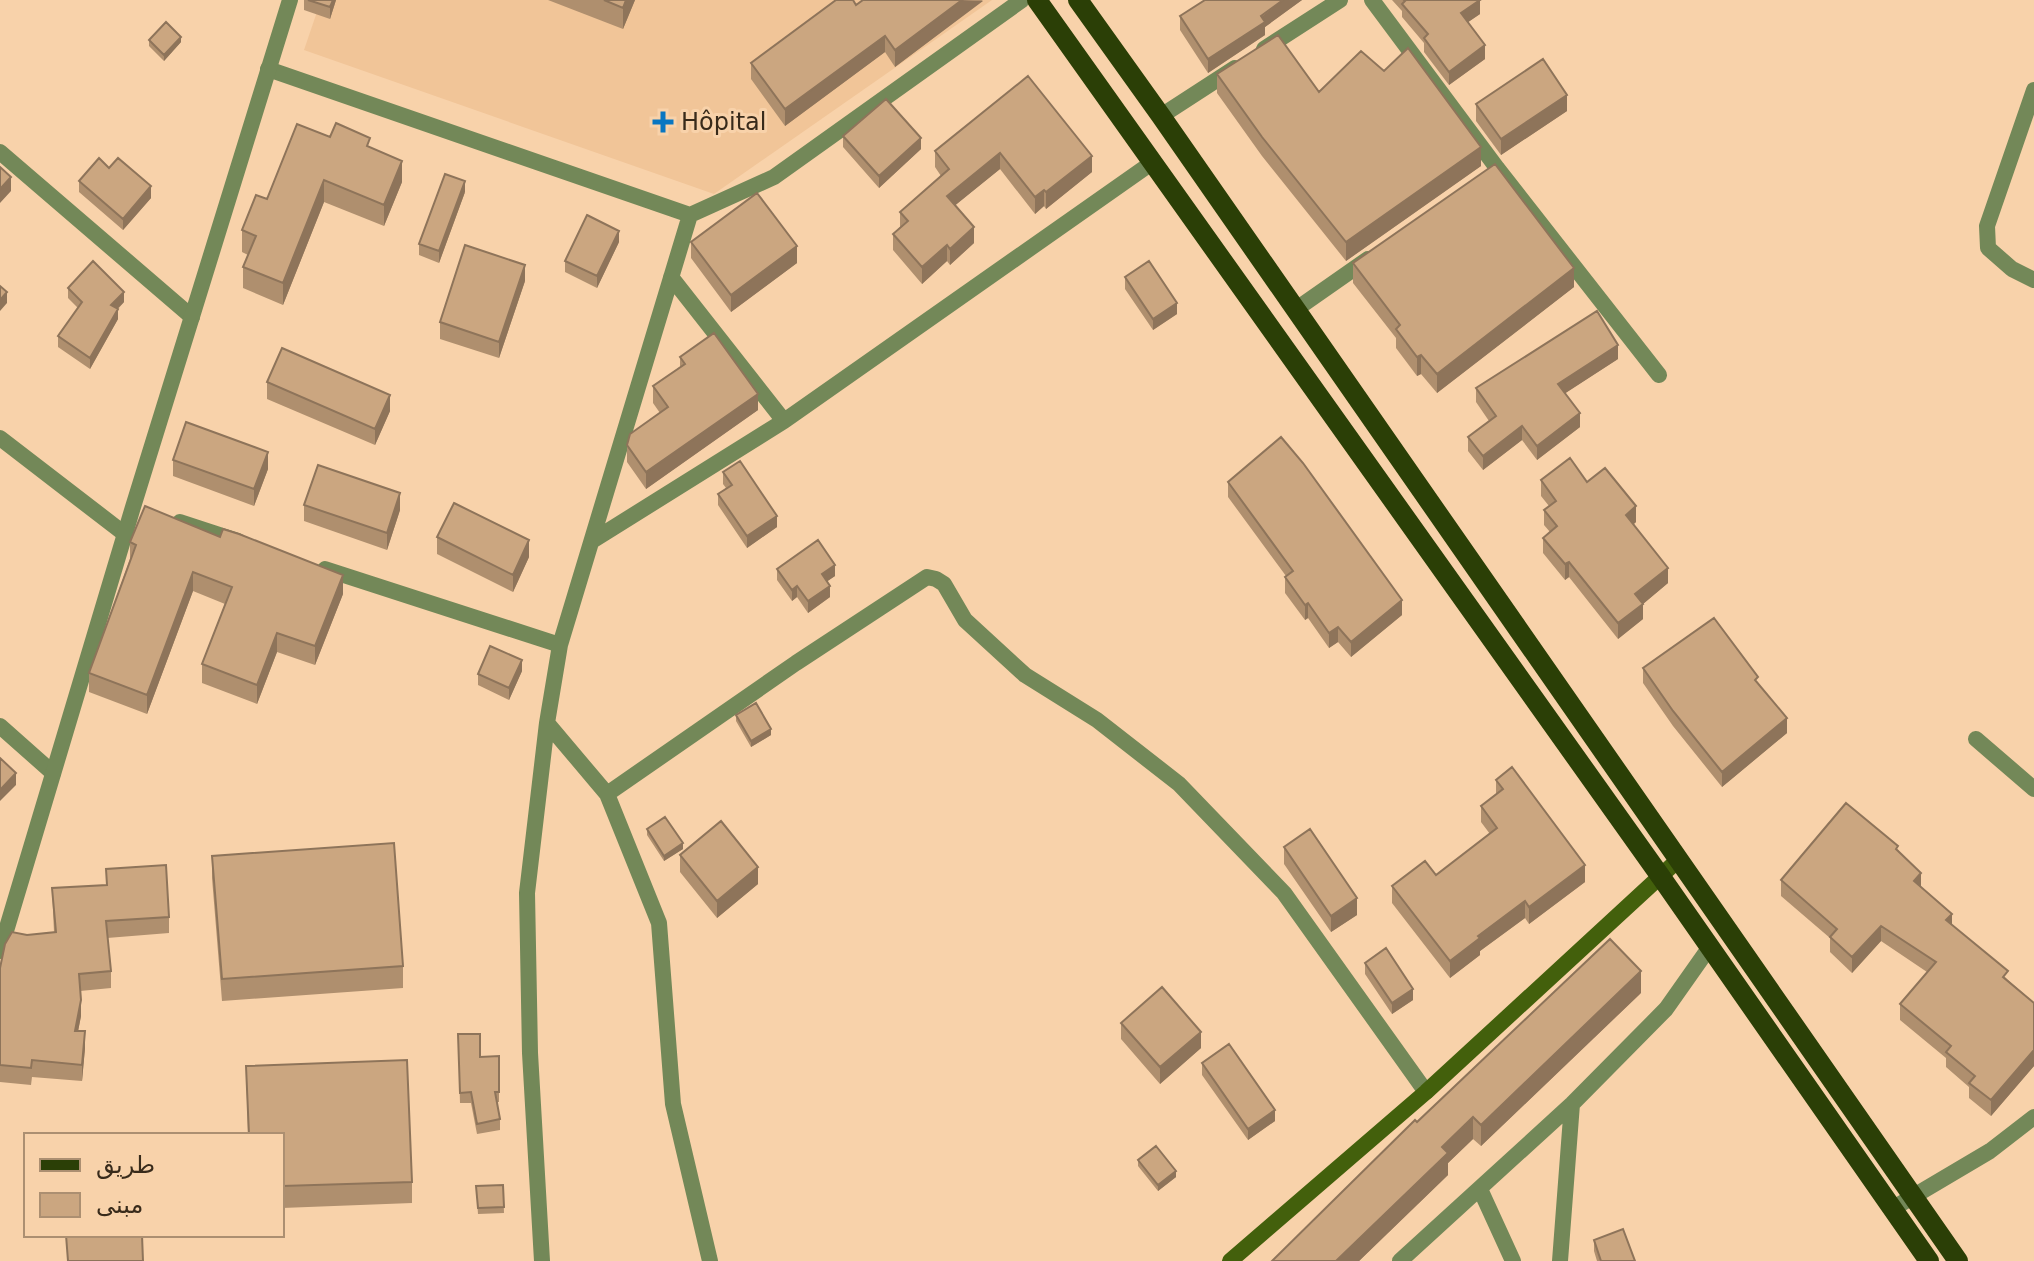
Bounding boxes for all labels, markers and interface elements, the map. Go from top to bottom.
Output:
place label: Hôpital [681,108,766,136]
marker: Hôpital [652,111,674,133]
legend [24,1133,284,1237]
text: طريق [96,1151,155,1179]
text: مبنى [96,1191,143,1219]

